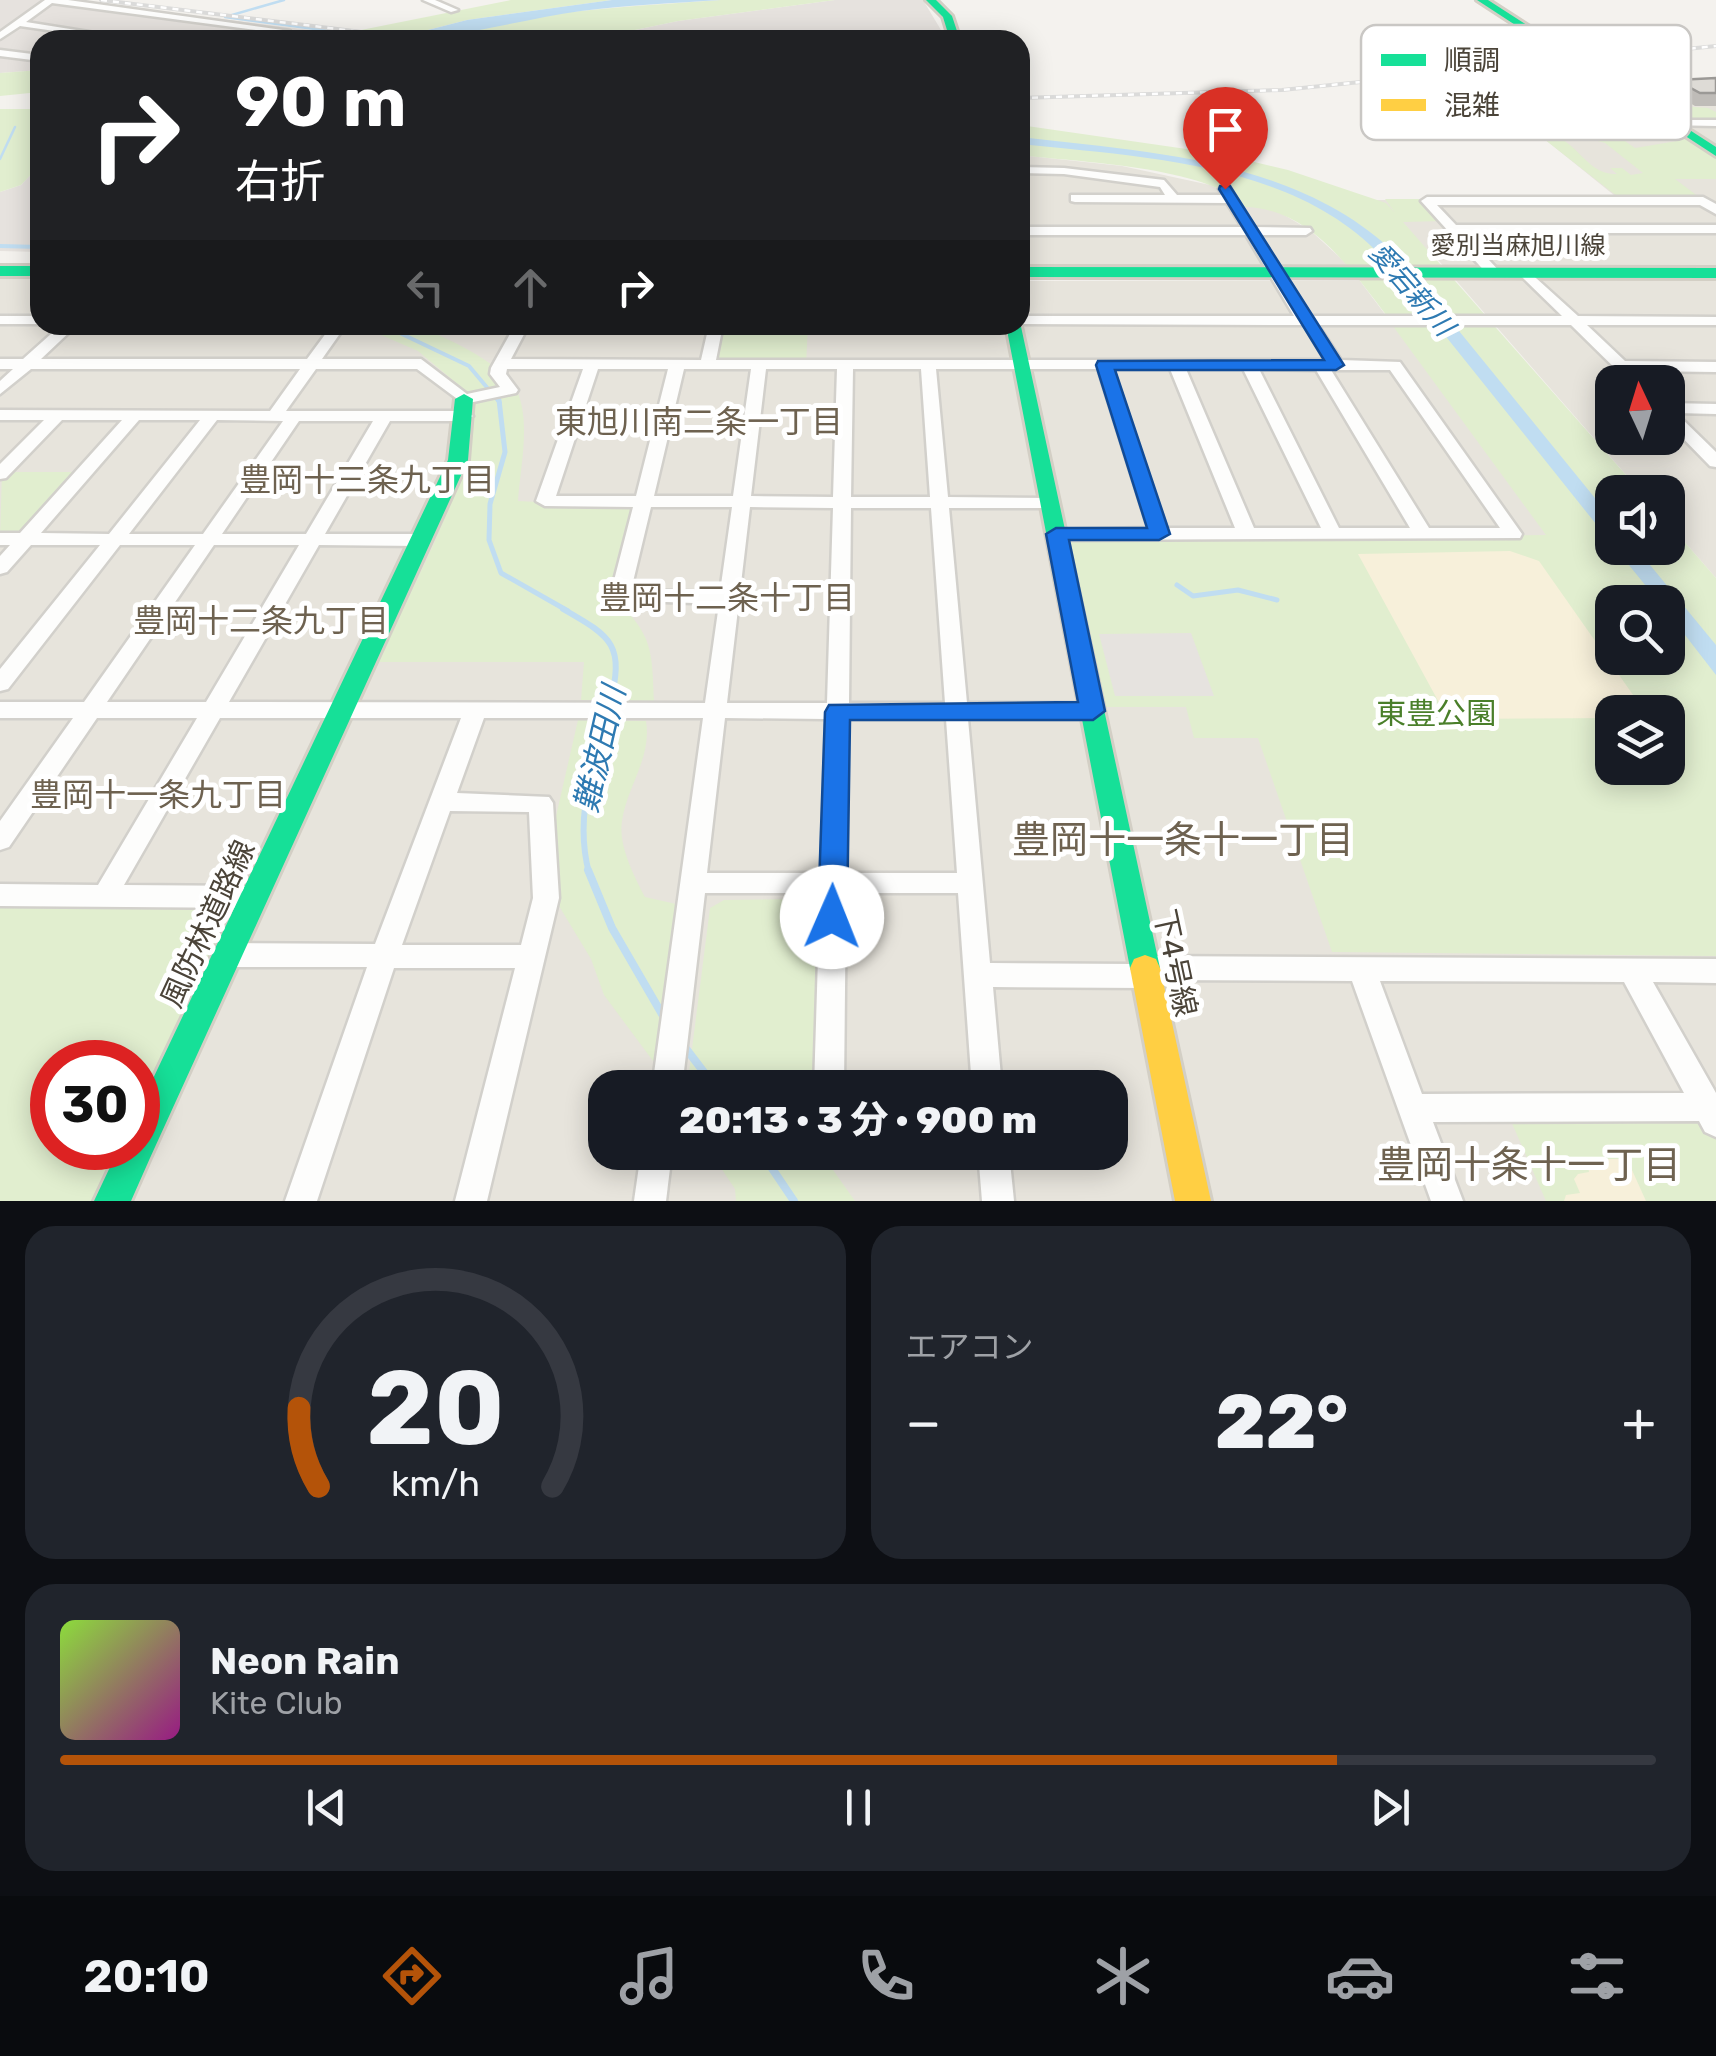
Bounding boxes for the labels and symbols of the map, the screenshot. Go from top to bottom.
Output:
legend [1361,25,1691,140]
text: 順調 [1444,44,1500,77]
pin [1183,87,1268,190]
text: 混雑 [1444,89,1500,122]
street label: 愛別当麻旭川線 [1430,231,1606,260]
water label: 愛宕新川 [1362,236,1463,345]
north arrow [1595,365,1685,455]
district label: 東旭川南二条一丁目 [555,403,843,441]
district label: 豊岡十三条九丁目 [239,461,495,499]
district label: 豊岡十二条十丁目 [599,579,855,617]
district label: 豊岡十二条九丁目 [133,602,389,640]
water label: 難波田川 [567,679,634,816]
park label: 東豊公園 [1376,696,1496,732]
district label: 豊岡十一条九丁目 [30,776,286,814]
district label: 豊岡十一条十一丁目 [1012,817,1354,863]
street label: 風防林道路線 [154,835,262,1013]
position arrow [780,865,884,969]
street label: 下4号線 [1146,906,1204,1020]
speed limit sign: 30 [30,1040,160,1170]
district label: 豊岡十条十一丁目 [1377,1142,1681,1188]

